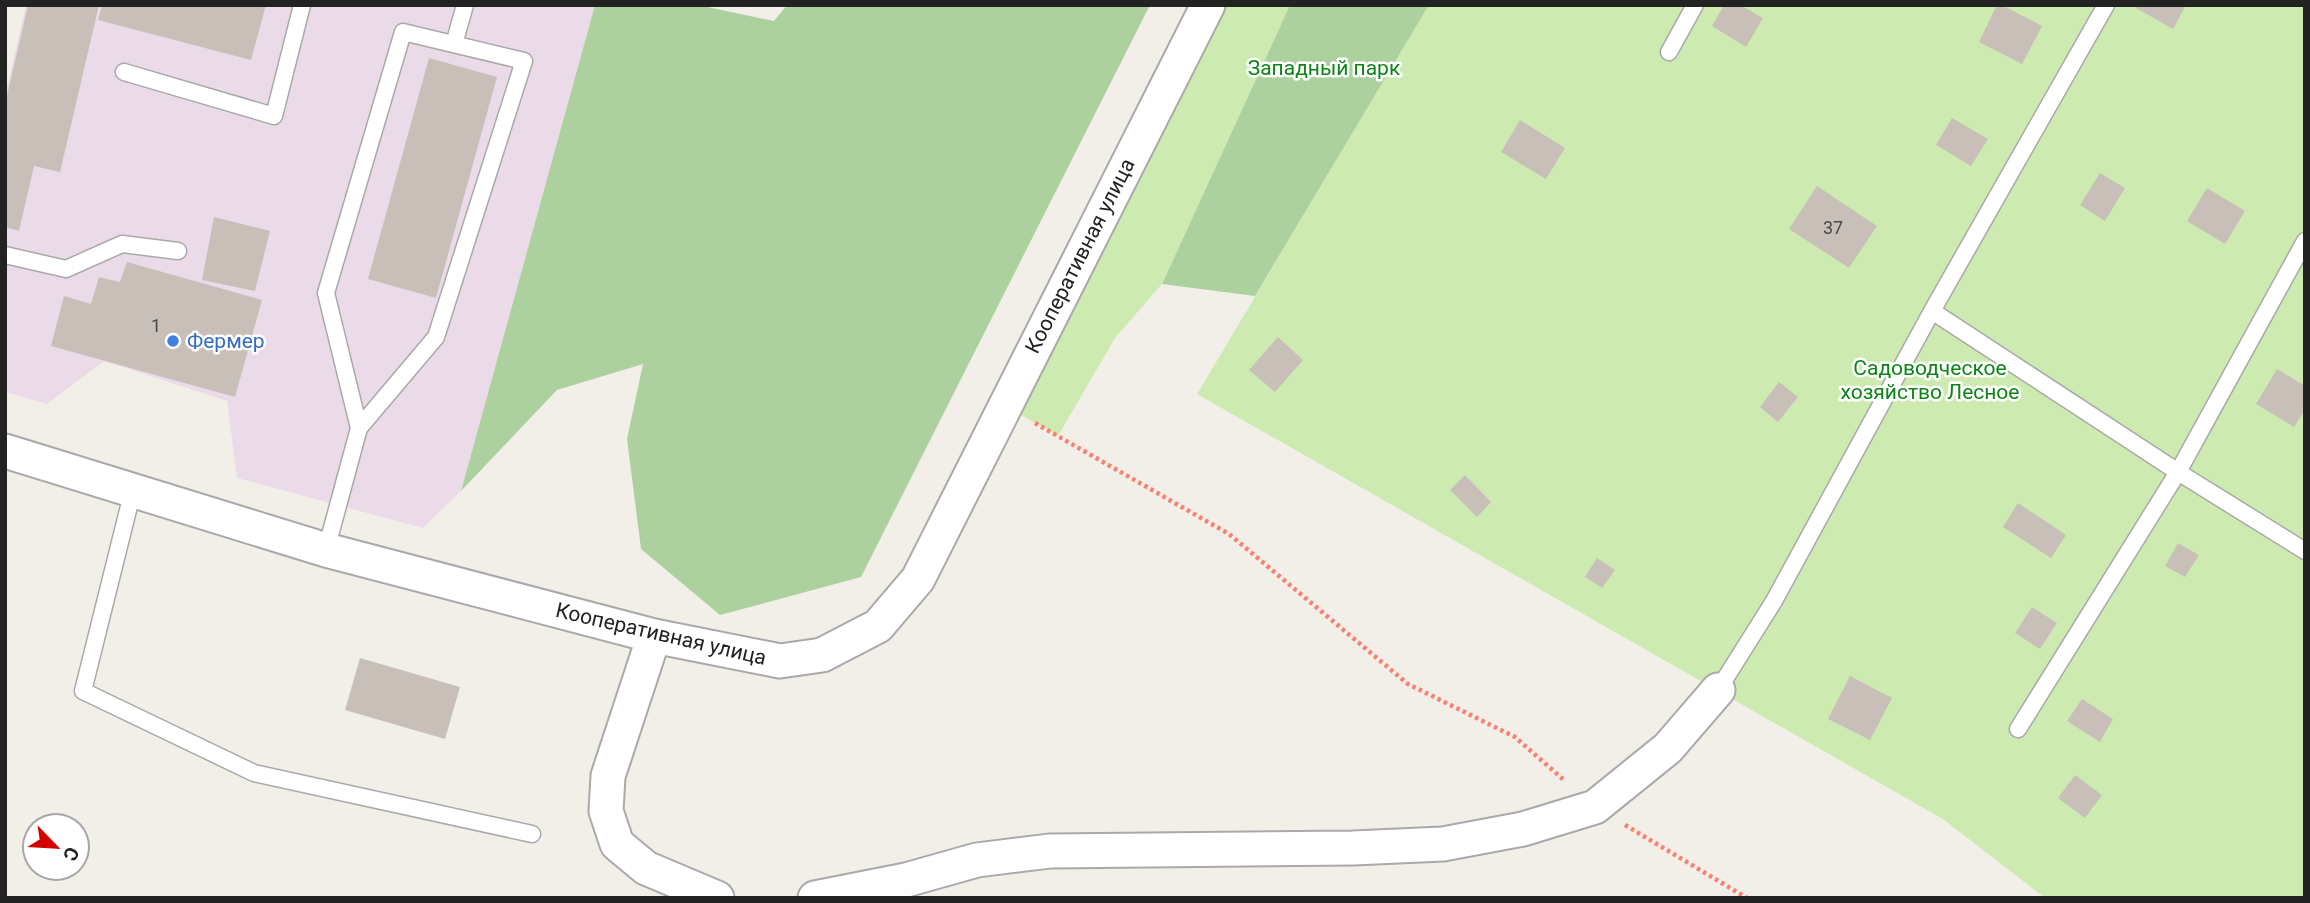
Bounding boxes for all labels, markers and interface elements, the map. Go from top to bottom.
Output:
park label: Западный парк [1248,56,1401,80]
street label: Кооперативная улица [1020,154,1140,358]
house number: 37 [1823,217,1843,238]
house number: 1 [151,315,161,336]
place label: Фермер [187,329,265,353]
marker: Фермер [165,333,181,349]
park label: Садоводческое хозяйство Лесное [1840,356,2020,404]
street label: Кооперативная улица [553,598,769,670]
north arrow [21,812,91,882]
text: С [58,843,84,864]

